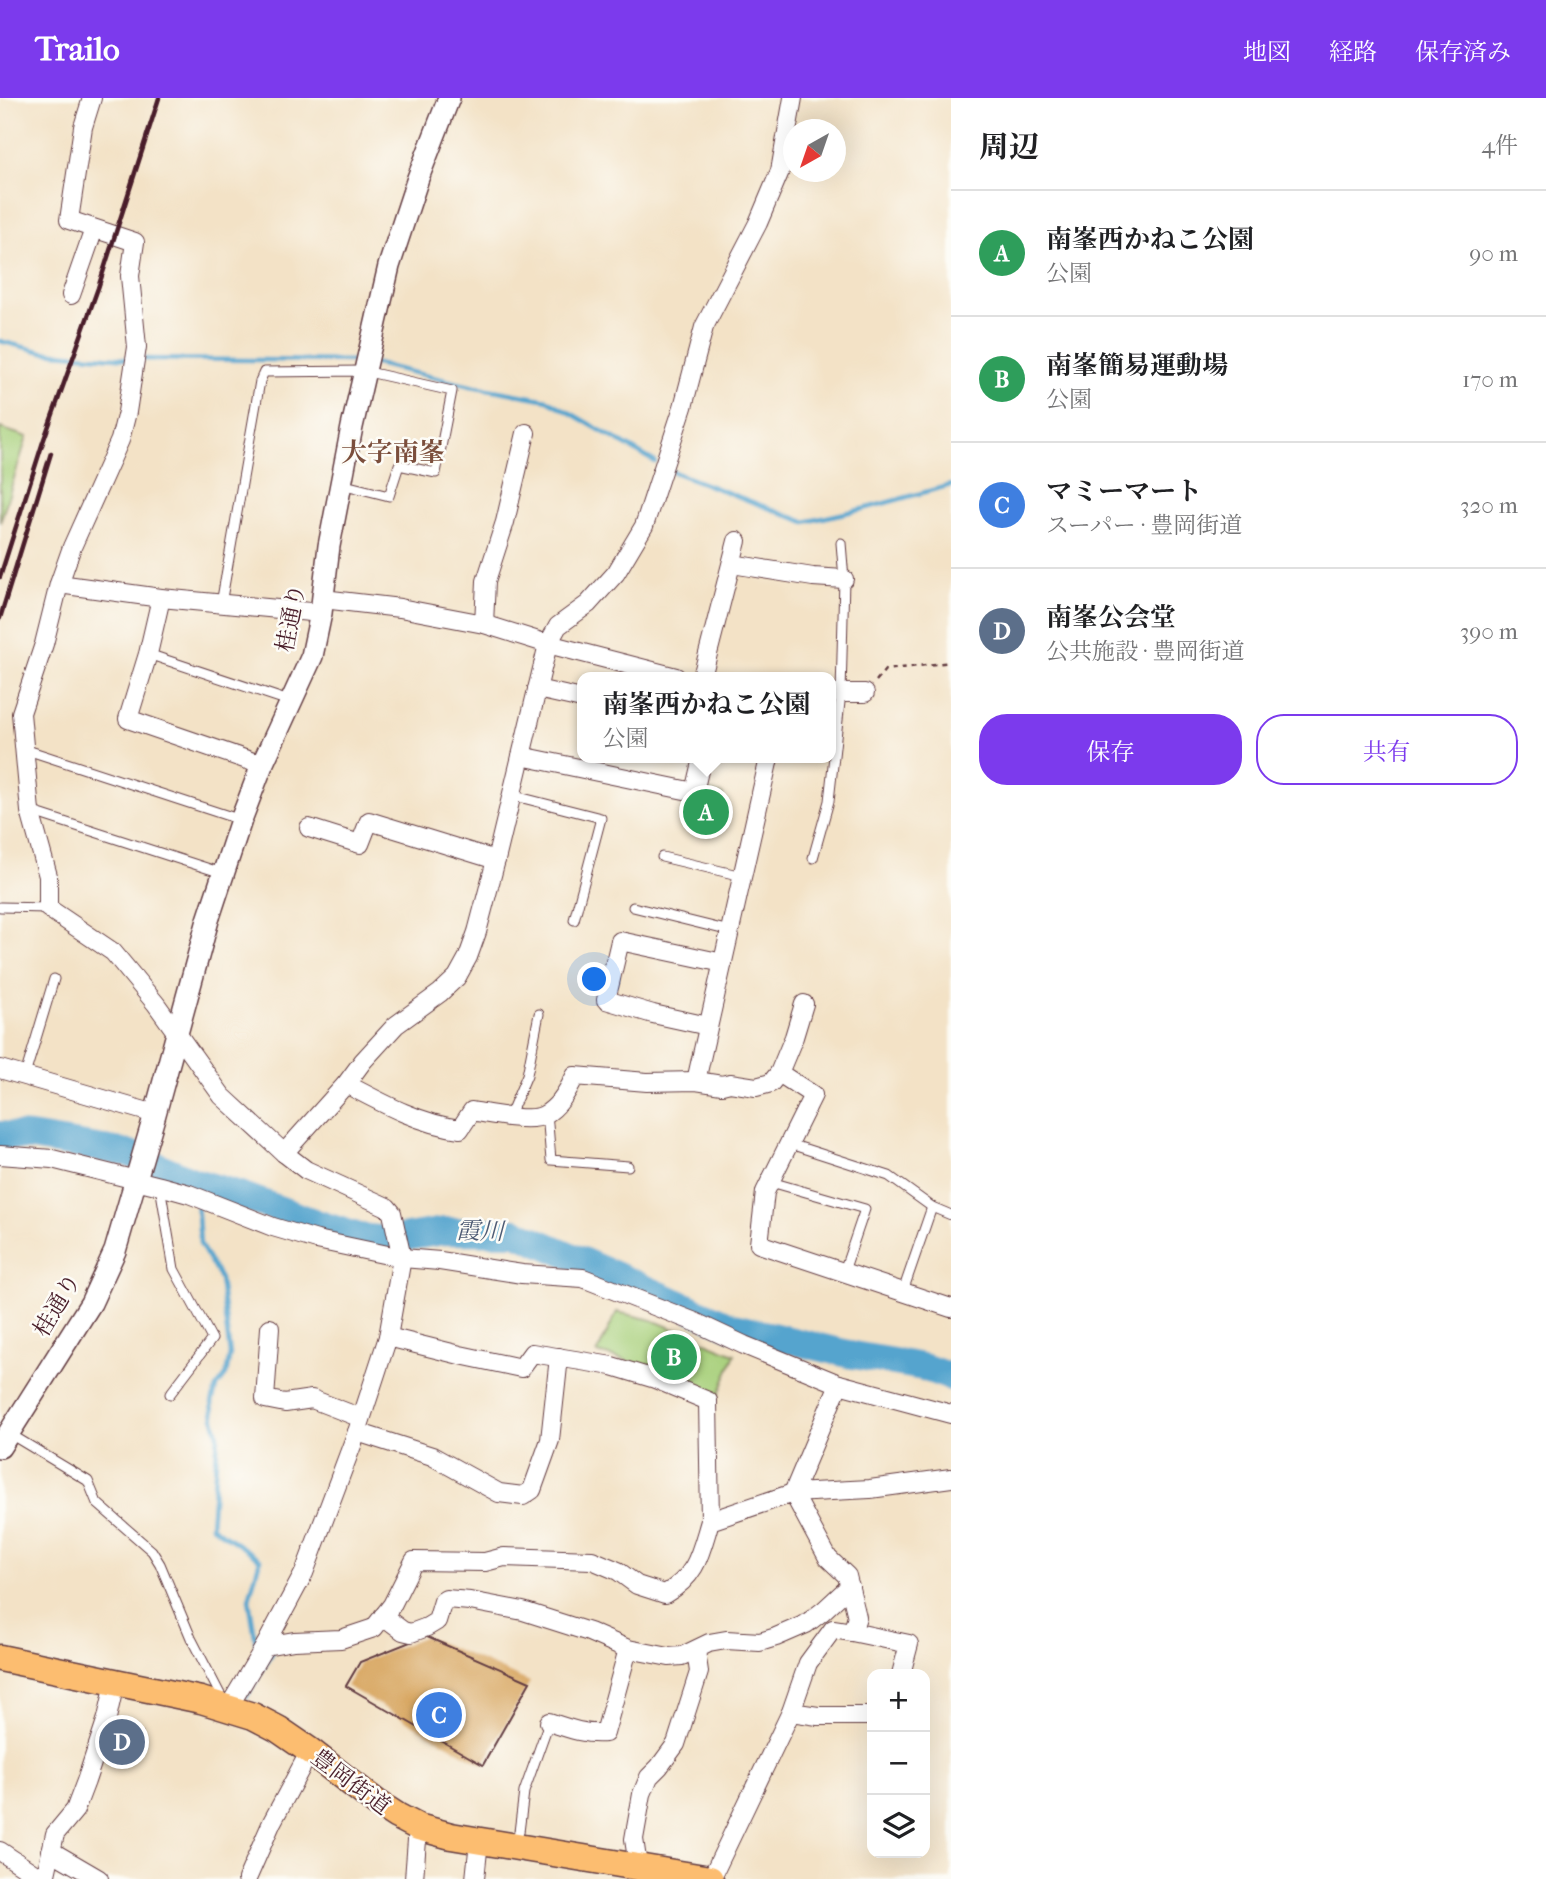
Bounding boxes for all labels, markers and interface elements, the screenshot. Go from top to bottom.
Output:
text: Trailo [35,30,120,69]
text: 地図 [1243,38,1291,66]
text: 経路 [1329,38,1377,66]
text: 保存済み [1415,38,1511,66]
north arrow [783,119,846,182]
text: 周辺 [979,130,1039,165]
text: 4件 [1481,132,1518,159]
text: 南峯西かねこ公園 [1046,224,1254,255]
text: A [995,240,1009,267]
text: 90 m [1469,240,1518,267]
text: 公園 [1046,260,1092,287]
text: 南峯簡易運動場 [1046,350,1228,381]
text: B [995,366,1009,393]
text: 170 m [1462,366,1518,393]
text: 公園 [1046,386,1092,413]
district label: 大字南峯 [341,437,445,468]
text: マミーマート [1046,476,1202,507]
text: C [994,492,1010,519]
text: 320 m [1460,492,1518,519]
text: スーパー · 豊岡街道 [1046,512,1242,539]
street label: 桂通り [271,582,311,654]
text: 南峯公会堂 [1046,602,1176,633]
text: D [993,618,1011,645]
text: 390 m [1460,618,1518,645]
text: 公共施設 · 豊岡街道 [1046,638,1245,665]
popup [577,672,836,763]
text: 南峯西かねこ公園 [602,689,811,720]
button: 保存 [979,714,1242,785]
button: 共有 [1256,714,1518,785]
text: 公園 [602,725,648,752]
pin: A [683,786,729,838]
your location [577,962,611,996]
water label: 霞川 [456,1217,507,1245]
street label: 桂通り [28,1268,86,1342]
pin: B [651,1331,697,1383]
map controls [867,1669,930,1858]
button: + [867,1669,930,1732]
pin: C [416,1689,462,1741]
pin: D [99,1716,145,1768]
button: − [867,1732,930,1795]
street label: 豊岡街道 [306,1744,396,1820]
button: layers [867,1795,930,1858]

